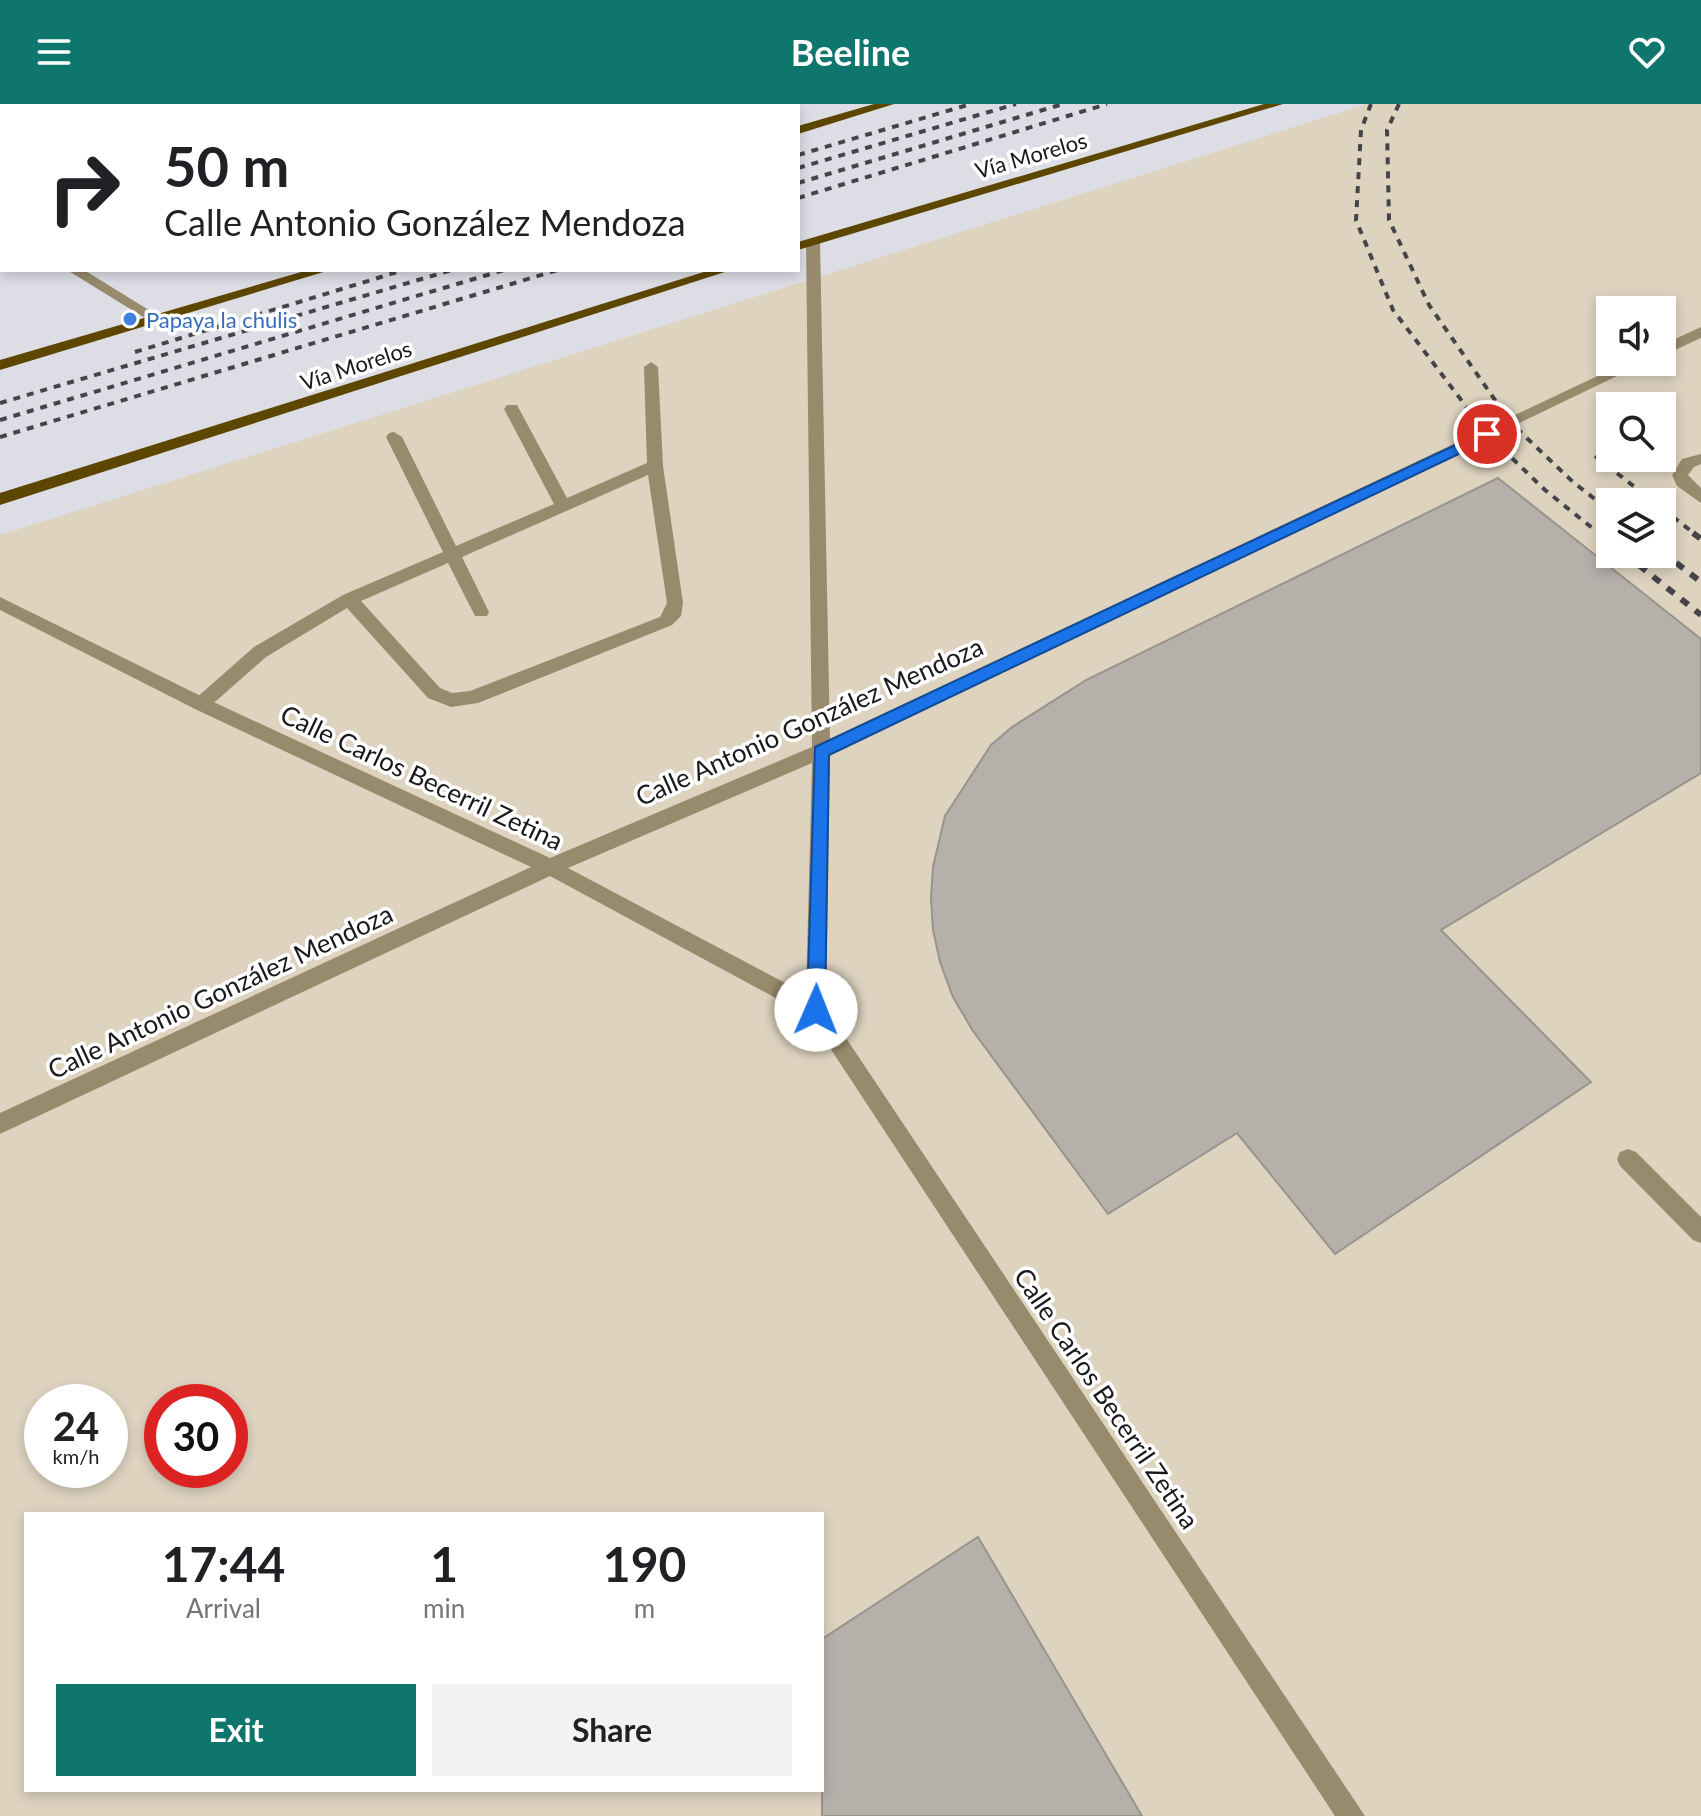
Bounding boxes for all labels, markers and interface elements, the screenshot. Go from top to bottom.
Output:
icon: menu [32,30,76,74]
text: Beeline [791,30,910,74]
icon: heart [1625,30,1669,74]
street label: Vía Morelos [972,126,1090,184]
text: 50 m [164,132,289,199]
icon: right [32,136,136,240]
text: Calle Antonio González Mendoza [164,200,686,244]
map controls [1596,296,1676,568]
button: sound [1596,296,1676,376]
place label: Papaya la chulis [146,306,297,333]
marker: Papaya la chulis [121,310,139,328]
street label: Vía Morelos [297,334,415,396]
button: search [1596,392,1676,472]
pin [1453,400,1521,468]
icon: arrive [1465,412,1509,456]
button: layers [1596,488,1676,568]
street label: Calle Antonio González Mendoza [630,630,988,812]
street label: Calle Carlos Becerril Zetina [276,697,568,857]
street label: Calle Antonio González Mendoza [42,897,398,1085]
position arrow [774,968,858,1052]
street label: Calle Carlos Becerril Zetina [1008,1261,1206,1535]
speed limit sign: 30 [144,1384,248,1488]
text: 24 [53,1402,99,1450]
text: km/h [53,1444,99,1468]
text: 17:44 [162,1535,285,1592]
text: 1 [430,1535,458,1592]
text: 190 [603,1535,686,1592]
text: Arrival [186,1592,261,1624]
text: min [423,1592,465,1624]
text: m [634,1592,655,1624]
button: Exit [56,1684,416,1776]
button: Share [432,1684,792,1776]

